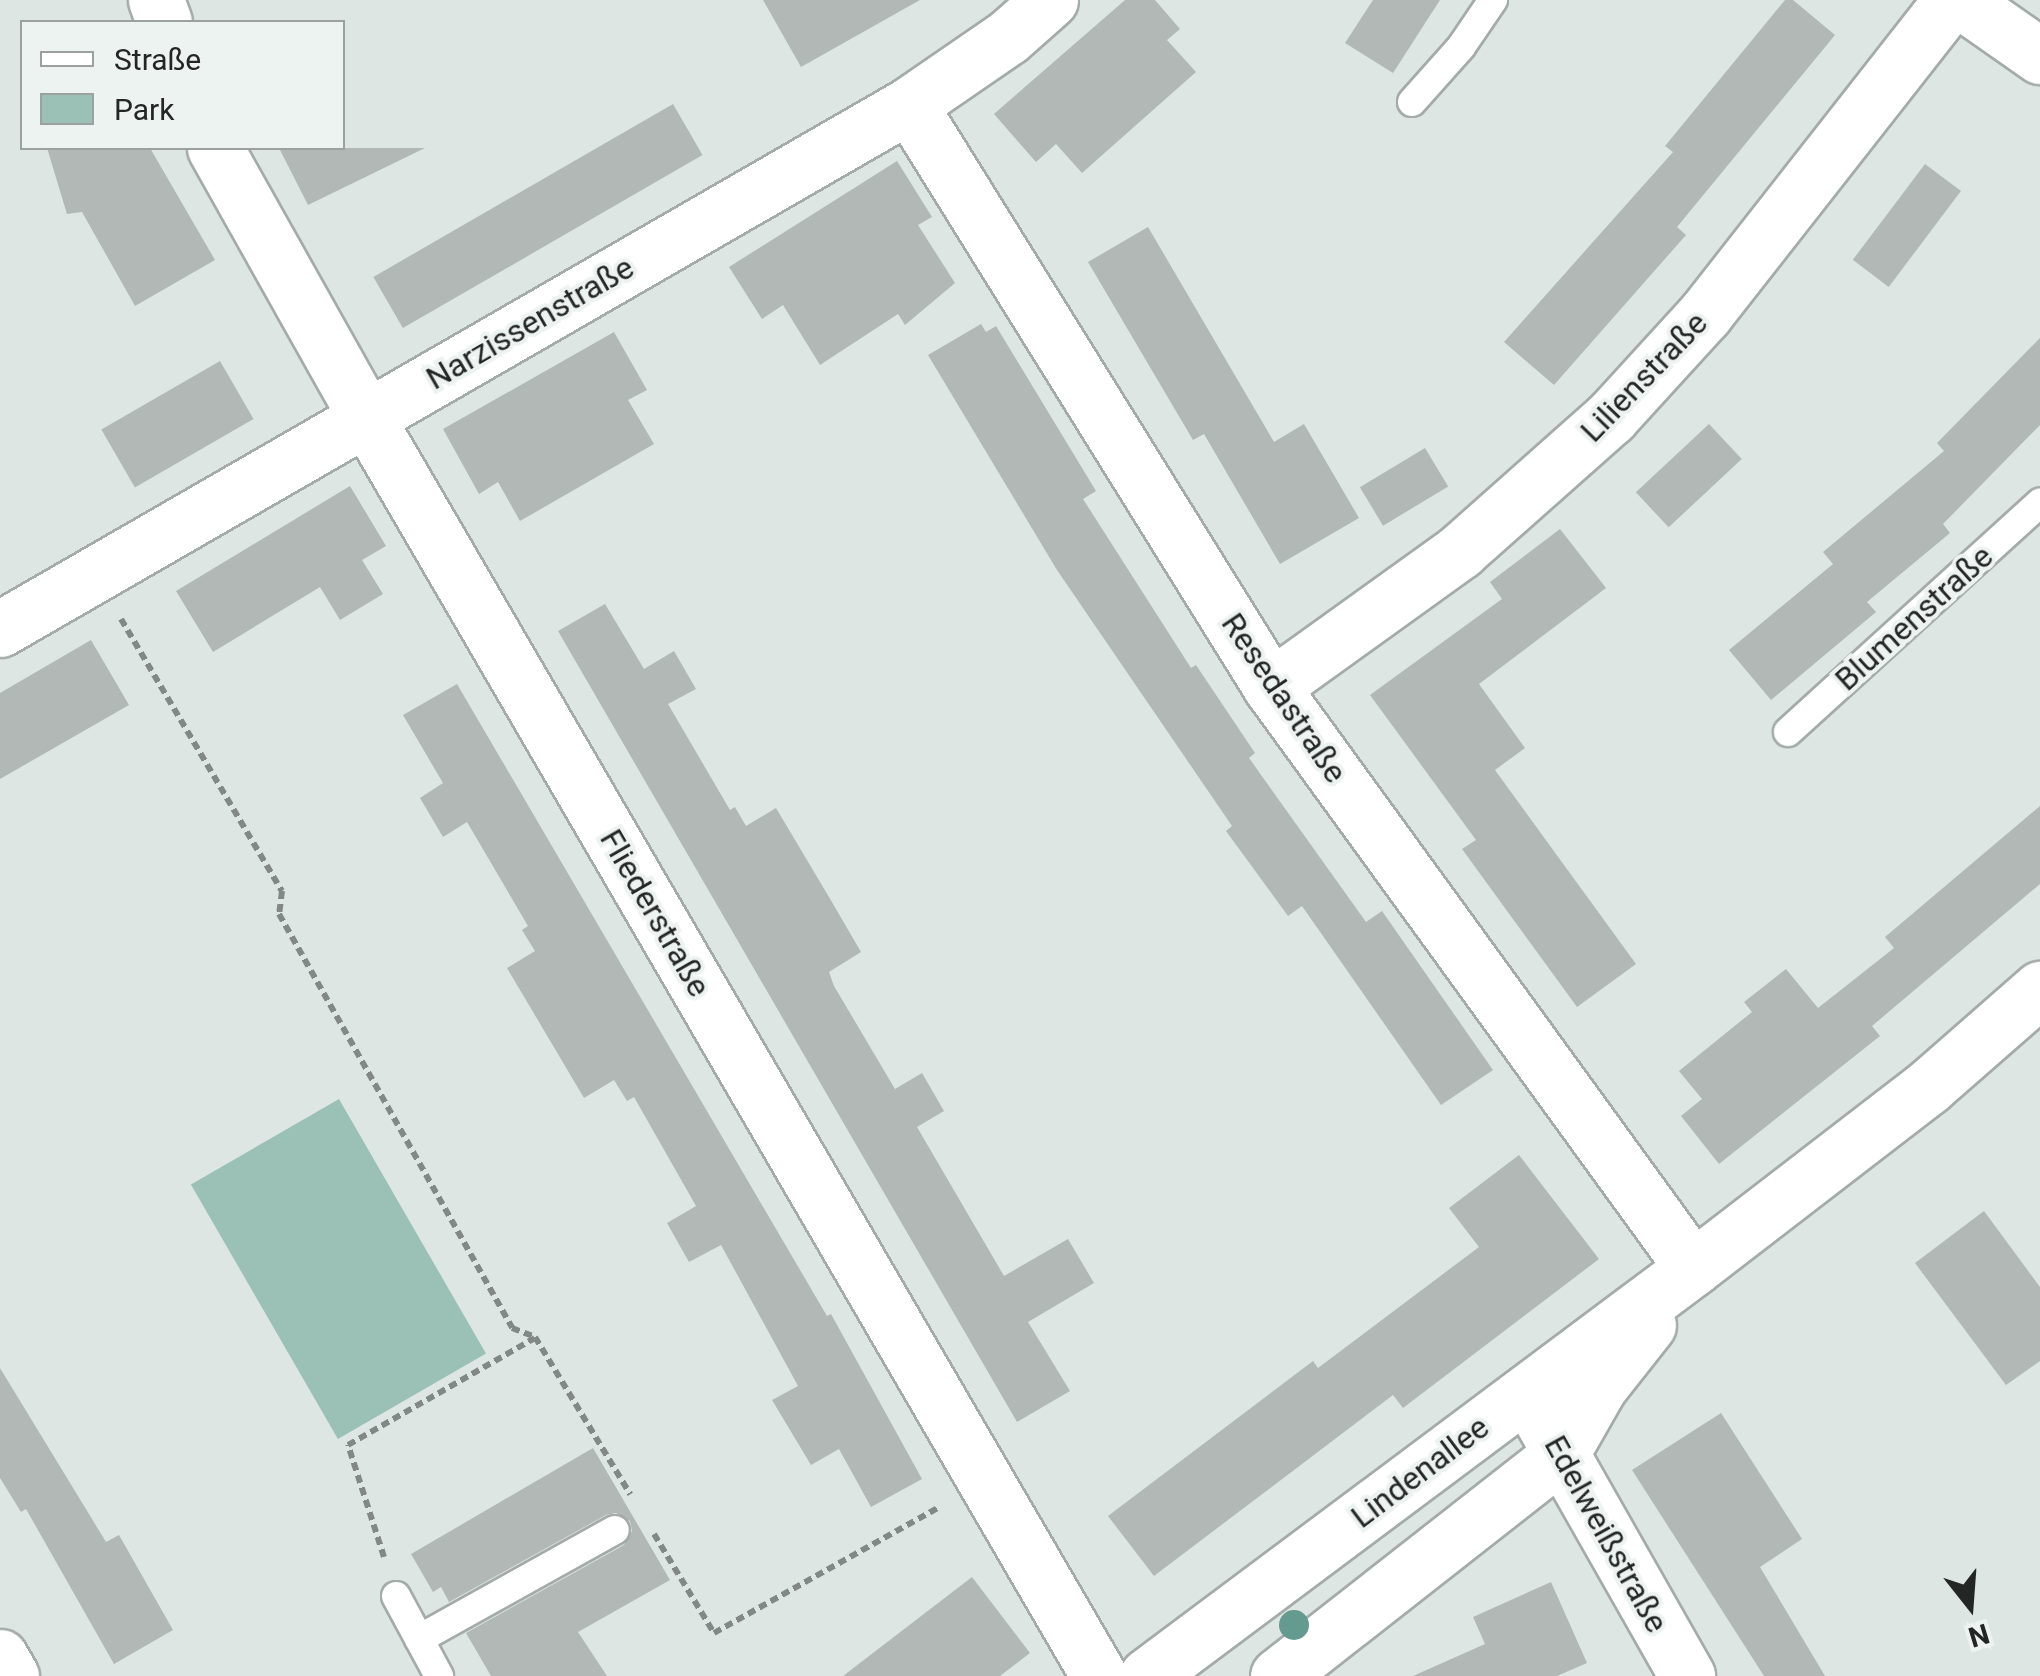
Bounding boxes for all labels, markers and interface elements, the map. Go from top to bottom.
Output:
legend [20,20,345,150]
text: Straße [114,42,201,77]
text: Park [114,92,174,127]
street label: Narzissenstraße [420,248,640,398]
street label: Lilienstraße [1573,304,1715,450]
street label: Blumenstraße [1827,537,2001,699]
street label: Resedastraße [1213,606,1355,790]
street label: Fliederstraße [592,823,718,1003]
street label: Lindenallee [1344,1408,1496,1536]
street label: Edelweißstraße [1536,1429,1676,1639]
north arrow [1920,1556,2020,1656]
text: N [1965,1616,1993,1654]

